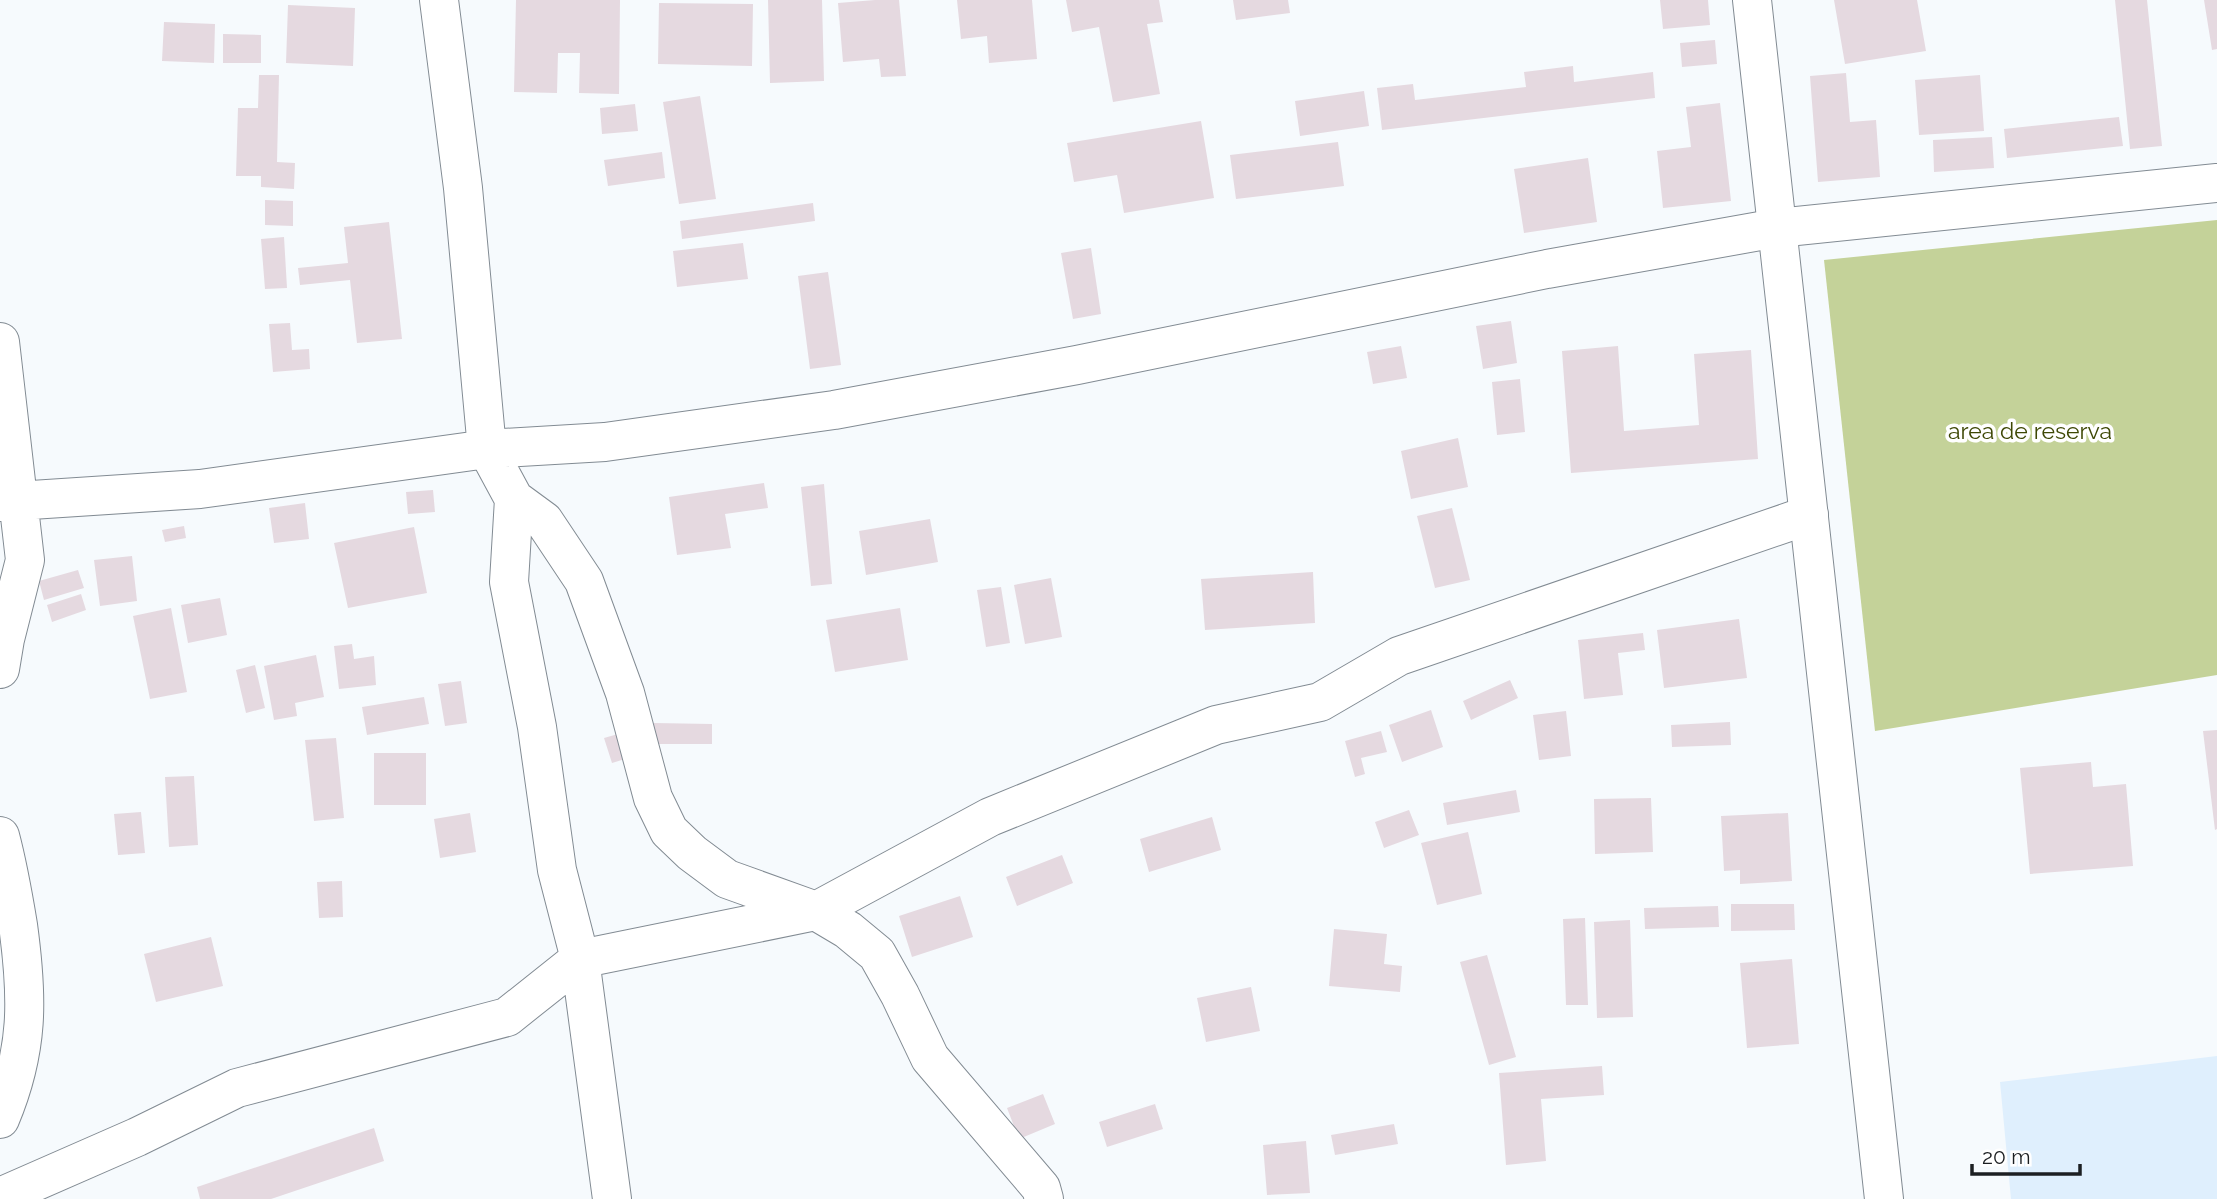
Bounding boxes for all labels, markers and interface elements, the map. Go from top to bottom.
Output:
park label: area de reserva [1948,417,2112,444]
scale bar [1972,1132,2080,1176]
text: 20 m [1982,1144,2030,1169]

